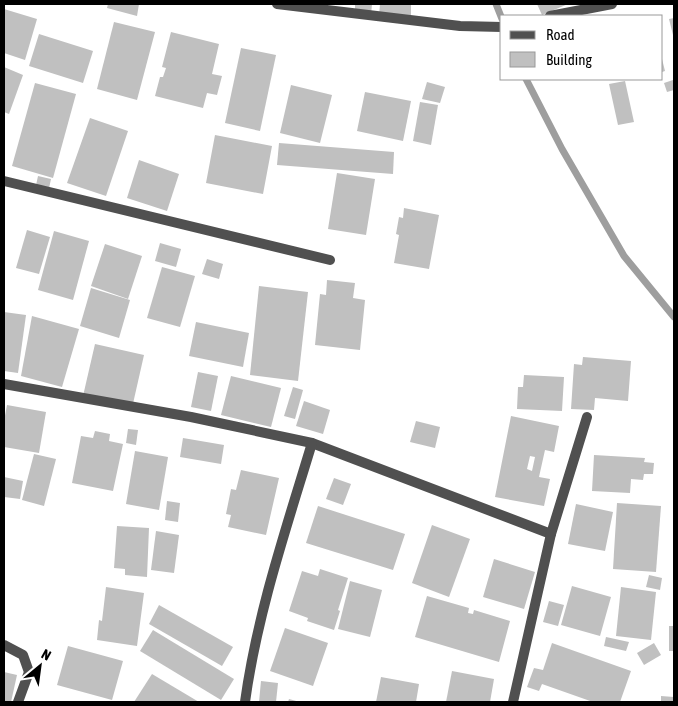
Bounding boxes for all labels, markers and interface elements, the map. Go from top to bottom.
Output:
legend [500,15,663,80]
text: Road [546,26,575,43]
text: Building [546,51,592,68]
north arrow [15,641,65,691]
text: N [39,646,54,664]

